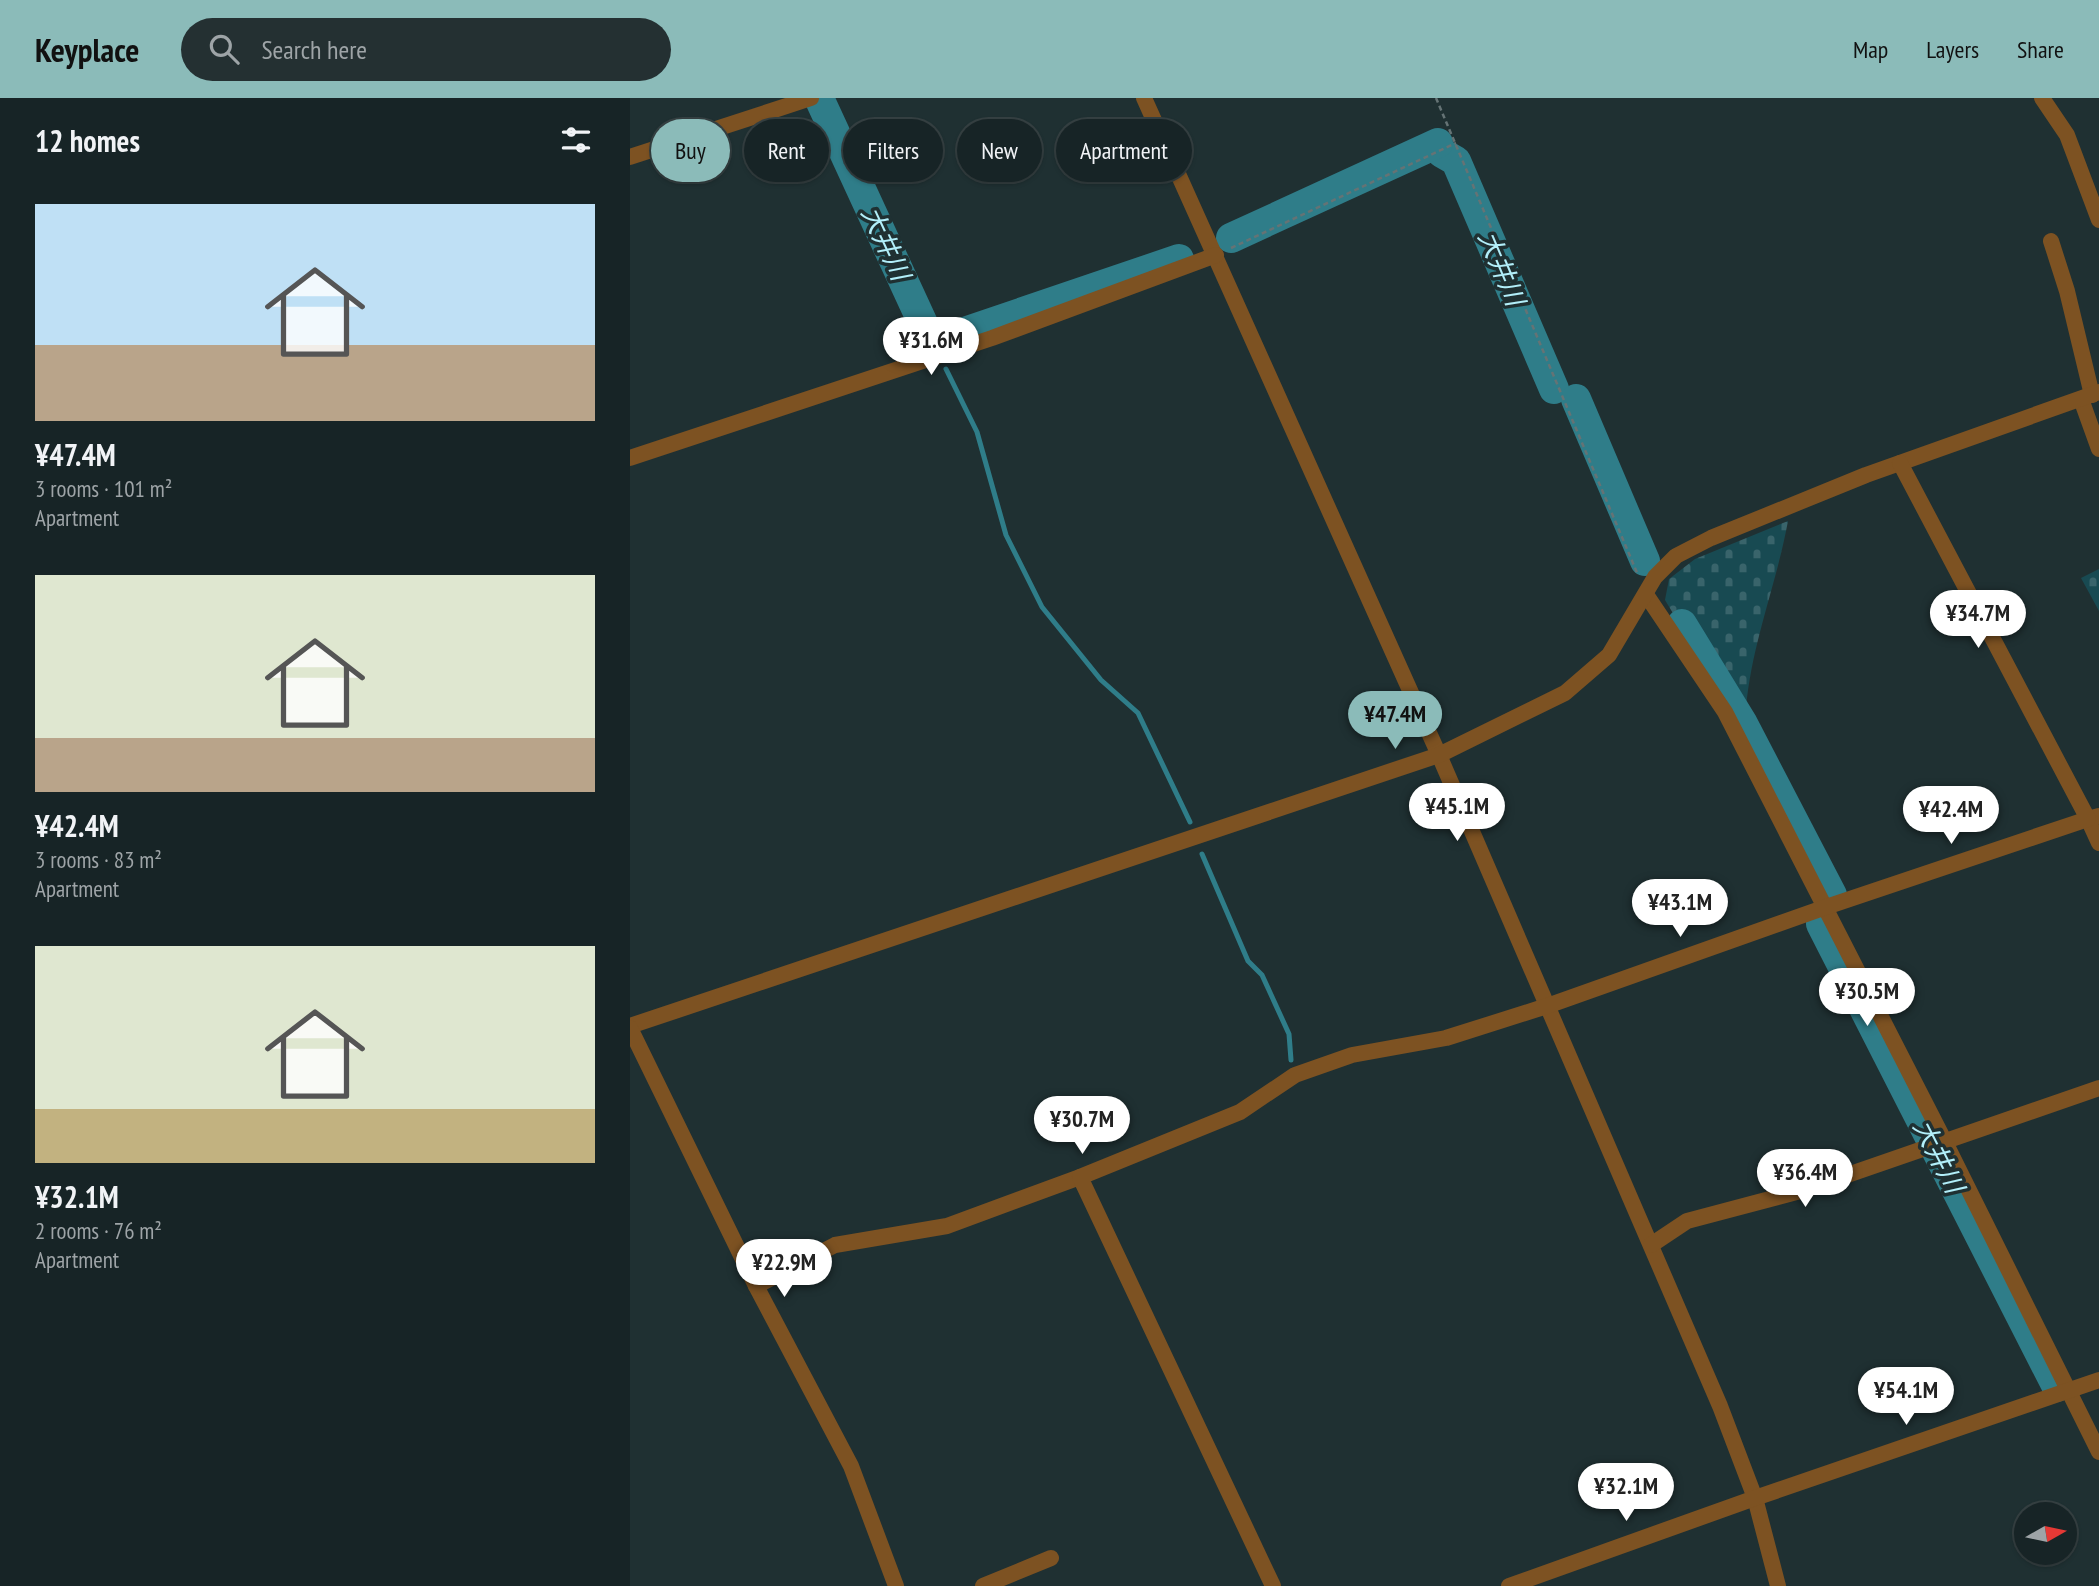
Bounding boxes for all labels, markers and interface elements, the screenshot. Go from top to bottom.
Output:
search box [181,18,671,81]
text: Keyplace [35,28,139,71]
icon: search [205,30,243,68]
text: Search here [261,33,367,66]
text: Map [1853,34,1888,65]
text: Layers [1926,34,1979,65]
text: Share [2017,34,2064,65]
chip: Buy [651,119,730,182]
chip: Rent [744,119,829,182]
chip: Filters [843,119,943,182]
chip: New [957,119,1042,182]
chip: Apartment [1056,119,1192,182]
text: 12 homes [35,121,140,160]
icon: filters [557,121,595,159]
water label: 大井川 [855,201,919,288]
water label: 大井川 [1472,226,1534,313]
icon: home [252,249,378,375]
pin: ¥31.6M [874,317,988,377]
text: ¥31.6M [899,325,963,354]
text: ¥47.4M [35,435,116,474]
text: 3 rooms · 101 m² [35,474,172,503]
text: Apartment [35,503,119,532]
pin: ¥34.7M [1921,590,2035,650]
text: ¥34.7M [1946,598,2010,627]
icon: home [252,620,378,746]
pin: ¥47.4M [1338,692,1452,751]
text: ¥47.4M [1364,699,1426,728]
pin: ¥45.1M [1400,784,1514,843]
pin: ¥42.4M [1894,786,2008,846]
text: ¥45.1M [1425,791,1489,820]
text: ¥42.4M [1919,794,1983,823]
text: ¥42.4M [35,806,119,845]
text: 3 rooms · 83 m² [35,845,162,874]
text: Apartment [35,874,119,903]
pin: ¥43.1M [1623,880,1737,939]
text: ¥43.1M [1648,887,1712,916]
pin: ¥30.5M [1810,968,1924,1028]
text: ¥30.5M [1835,976,1899,1005]
icon: home [252,991,378,1117]
pin: ¥30.7M [1025,1096,1139,1156]
text: ¥30.7M [1050,1104,1114,1133]
water label: 大井川 [1907,1114,1973,1201]
pin: ¥36.4M [1748,1150,1862,1209]
text: ¥36.4M [1773,1157,1837,1186]
text: ¥32.1M [35,1177,119,1216]
text: 2 rooms · 76 m² [35,1216,162,1245]
pin: ¥22.9M [727,1240,841,1299]
text: Apartment [35,1245,119,1274]
text: ¥22.9M [752,1247,816,1276]
pin: ¥54.1M [1849,1368,1963,1427]
text: ¥54.1M [1874,1375,1938,1404]
pin: ¥32.1M [1569,1464,1683,1523]
text: ¥32.1M [1594,1471,1658,1500]
north arrow [2014,1502,2077,1564]
map controls [2014,1502,2077,1565]

